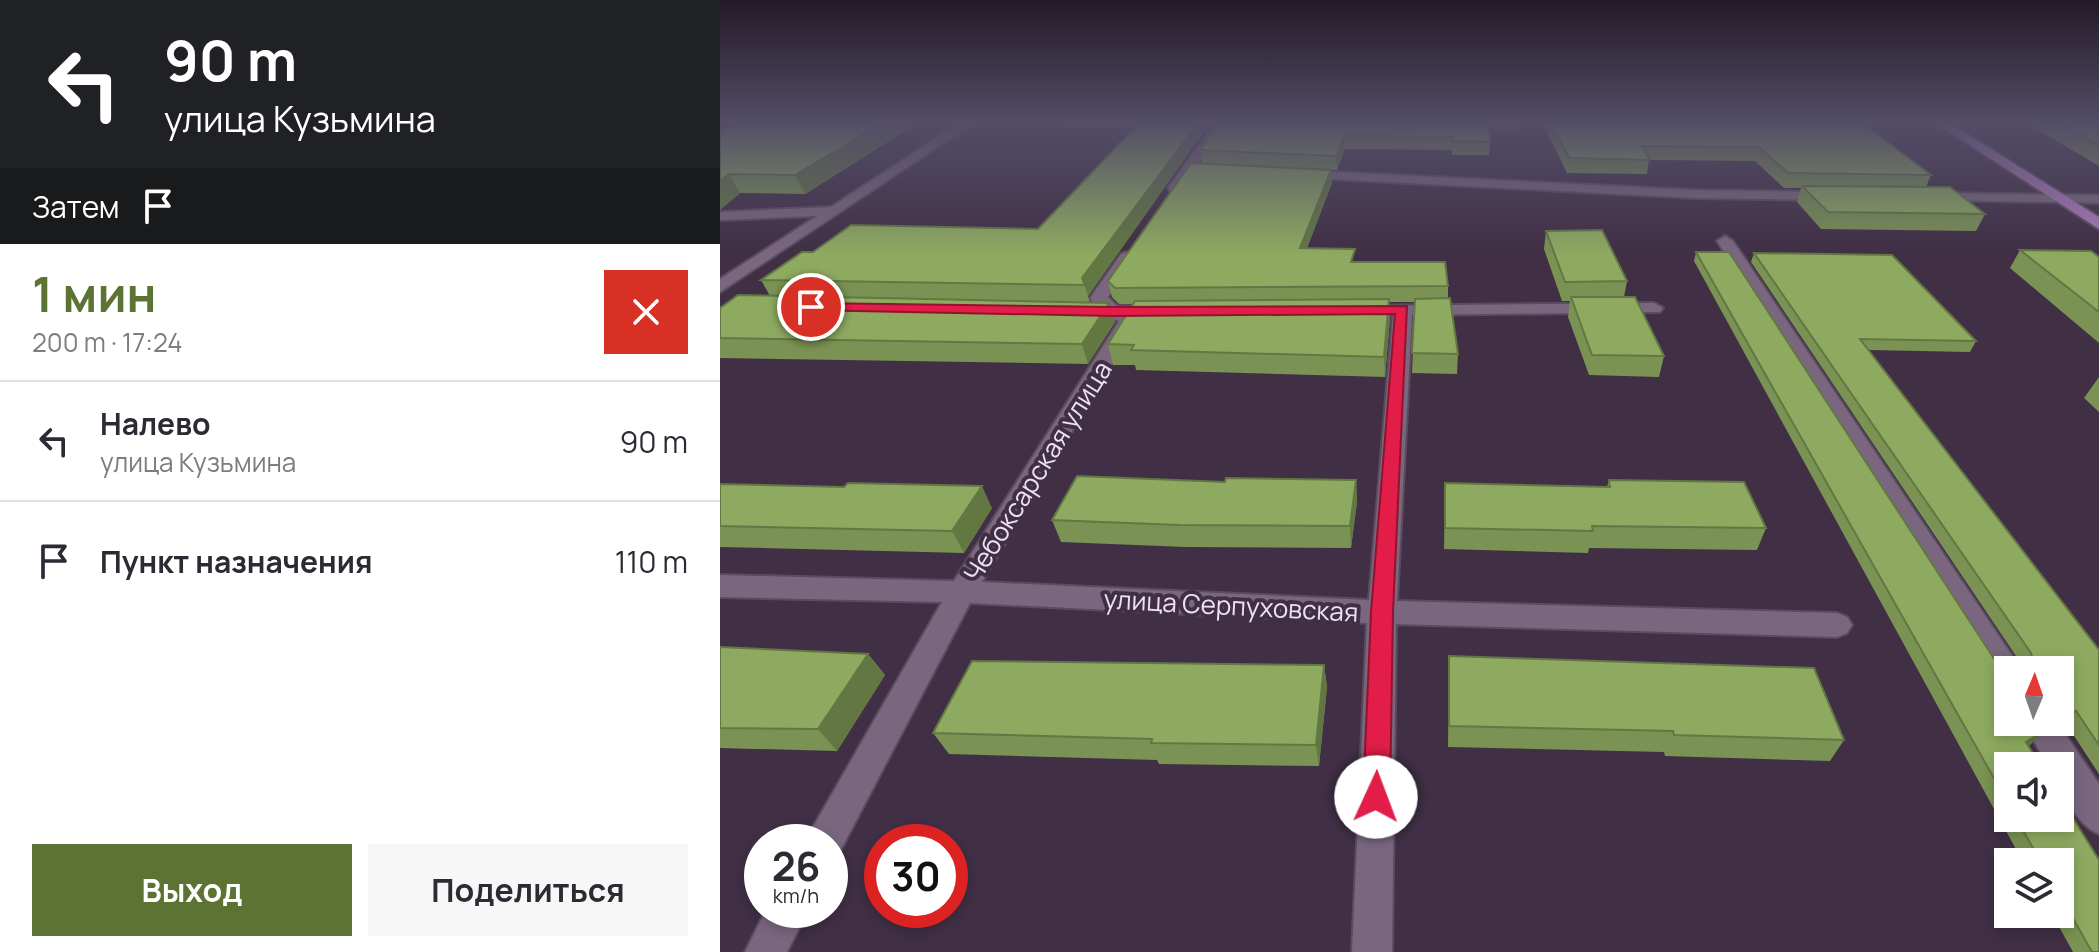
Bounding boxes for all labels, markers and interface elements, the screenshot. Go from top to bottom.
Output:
text: 90 m [164,21,297,98]
icon: left [32,32,136,136]
text: улица Кузьмина [164,94,436,143]
icon: arrive [136,184,180,228]
text: Затем [32,186,120,227]
text: 1 мин [32,261,156,326]
button: close [604,270,688,354]
pin [777,273,845,341]
icon: arrive [789,285,833,329]
text: 200 m · 17:24 [32,324,183,360]
street label: Чебоксарская улица [954,354,1120,588]
text: Налево [100,403,210,444]
icon: left [32,419,76,463]
text: 90 m [620,421,688,462]
text: улица Кузьмина [100,444,296,480]
icon: arrive [32,539,76,583]
text: Пункт назначения [100,541,373,582]
text: 110 m [615,541,688,582]
street label: улица Серпуховская [1103,580,1359,630]
north arrow [1994,656,2074,736]
map controls [1994,656,2074,928]
button: sound [1994,752,2074,832]
position arrow [1334,755,1418,839]
speed limit sign: 30 [864,824,968,928]
text: 26 [772,838,820,893]
button: Выход [32,844,352,936]
button: Поделиться [368,844,688,936]
button: layers [1994,848,2074,928]
text: km/h [773,882,819,909]

